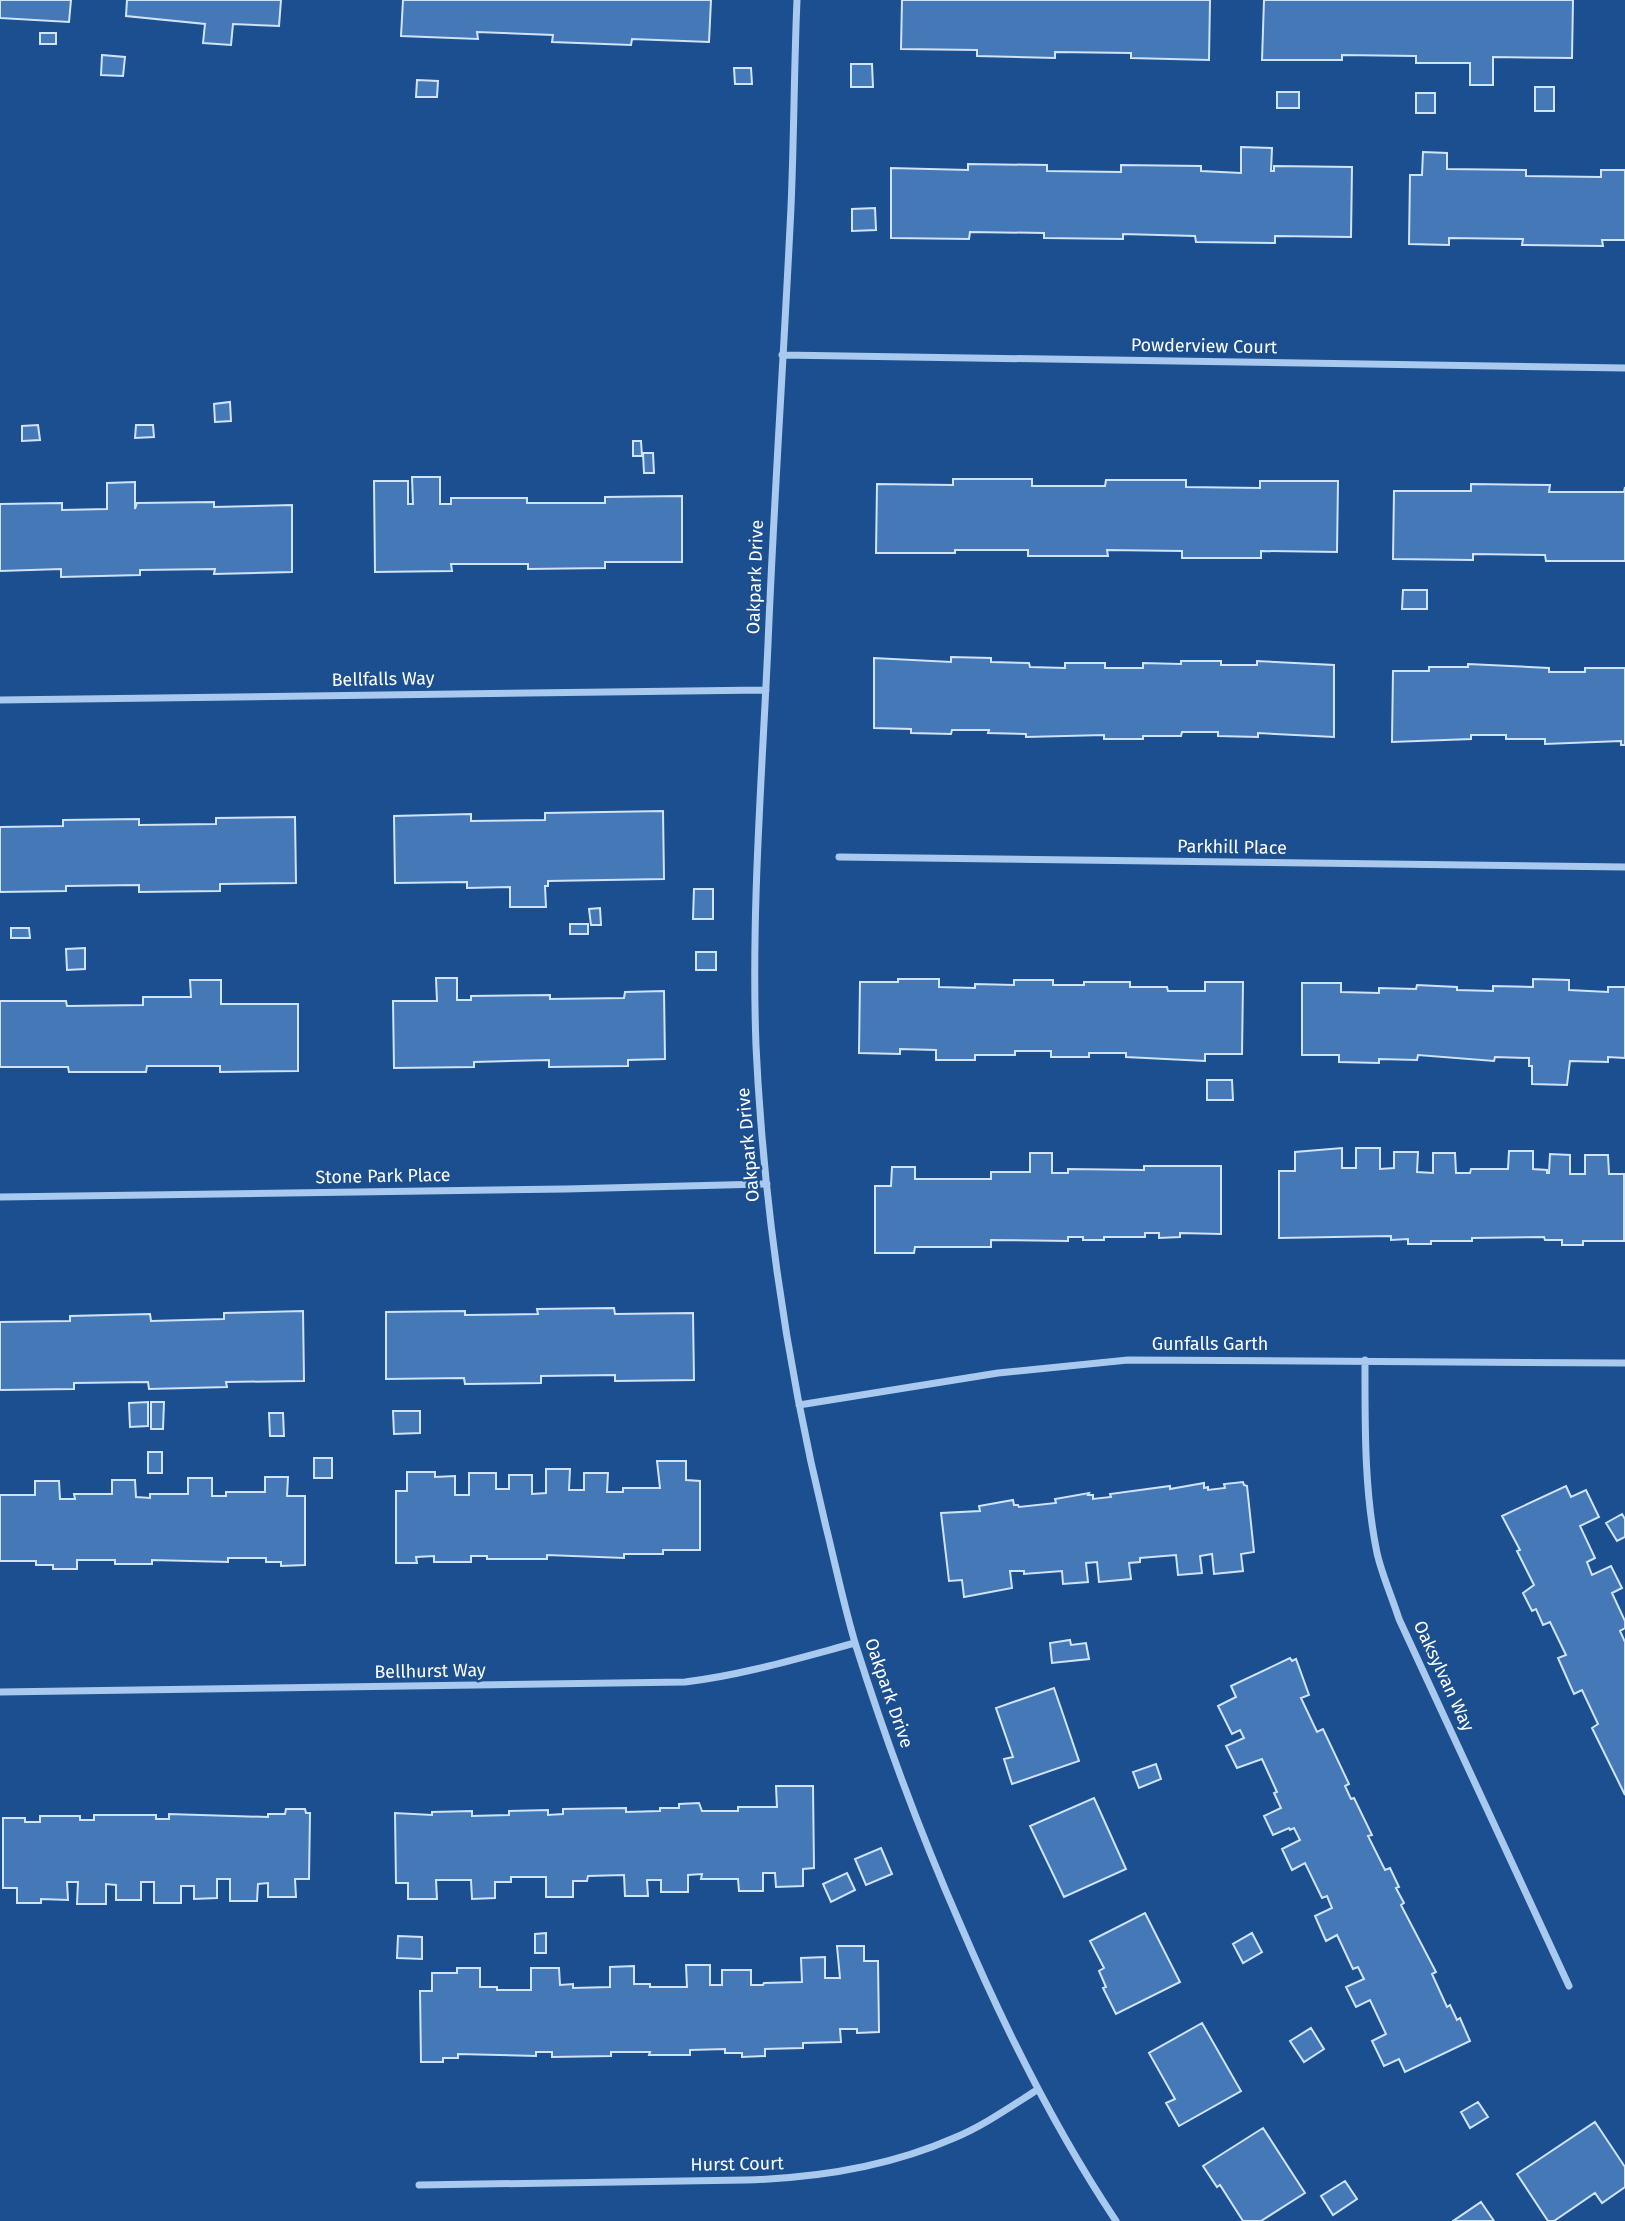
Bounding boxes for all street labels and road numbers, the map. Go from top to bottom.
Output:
street label: Powderview Court [1131,334,1278,358]
street label: Oakpark Drive [742,519,768,635]
street label: Bellfalls Way [331,667,435,691]
street label: Parkhill Place [1177,835,1287,859]
street label: Oakpark Drive [732,1087,764,1203]
street label: Stone Park Place [315,1164,451,1188]
street label: Gunfalls Garth [1152,1333,1268,1355]
street label: Oaksylvan Way [1409,1617,1479,1735]
street label: Oakpark Drive [860,1635,918,1751]
street label: Bellhurst Way [374,1659,486,1683]
street label: Hurst Court [690,2152,784,2176]

